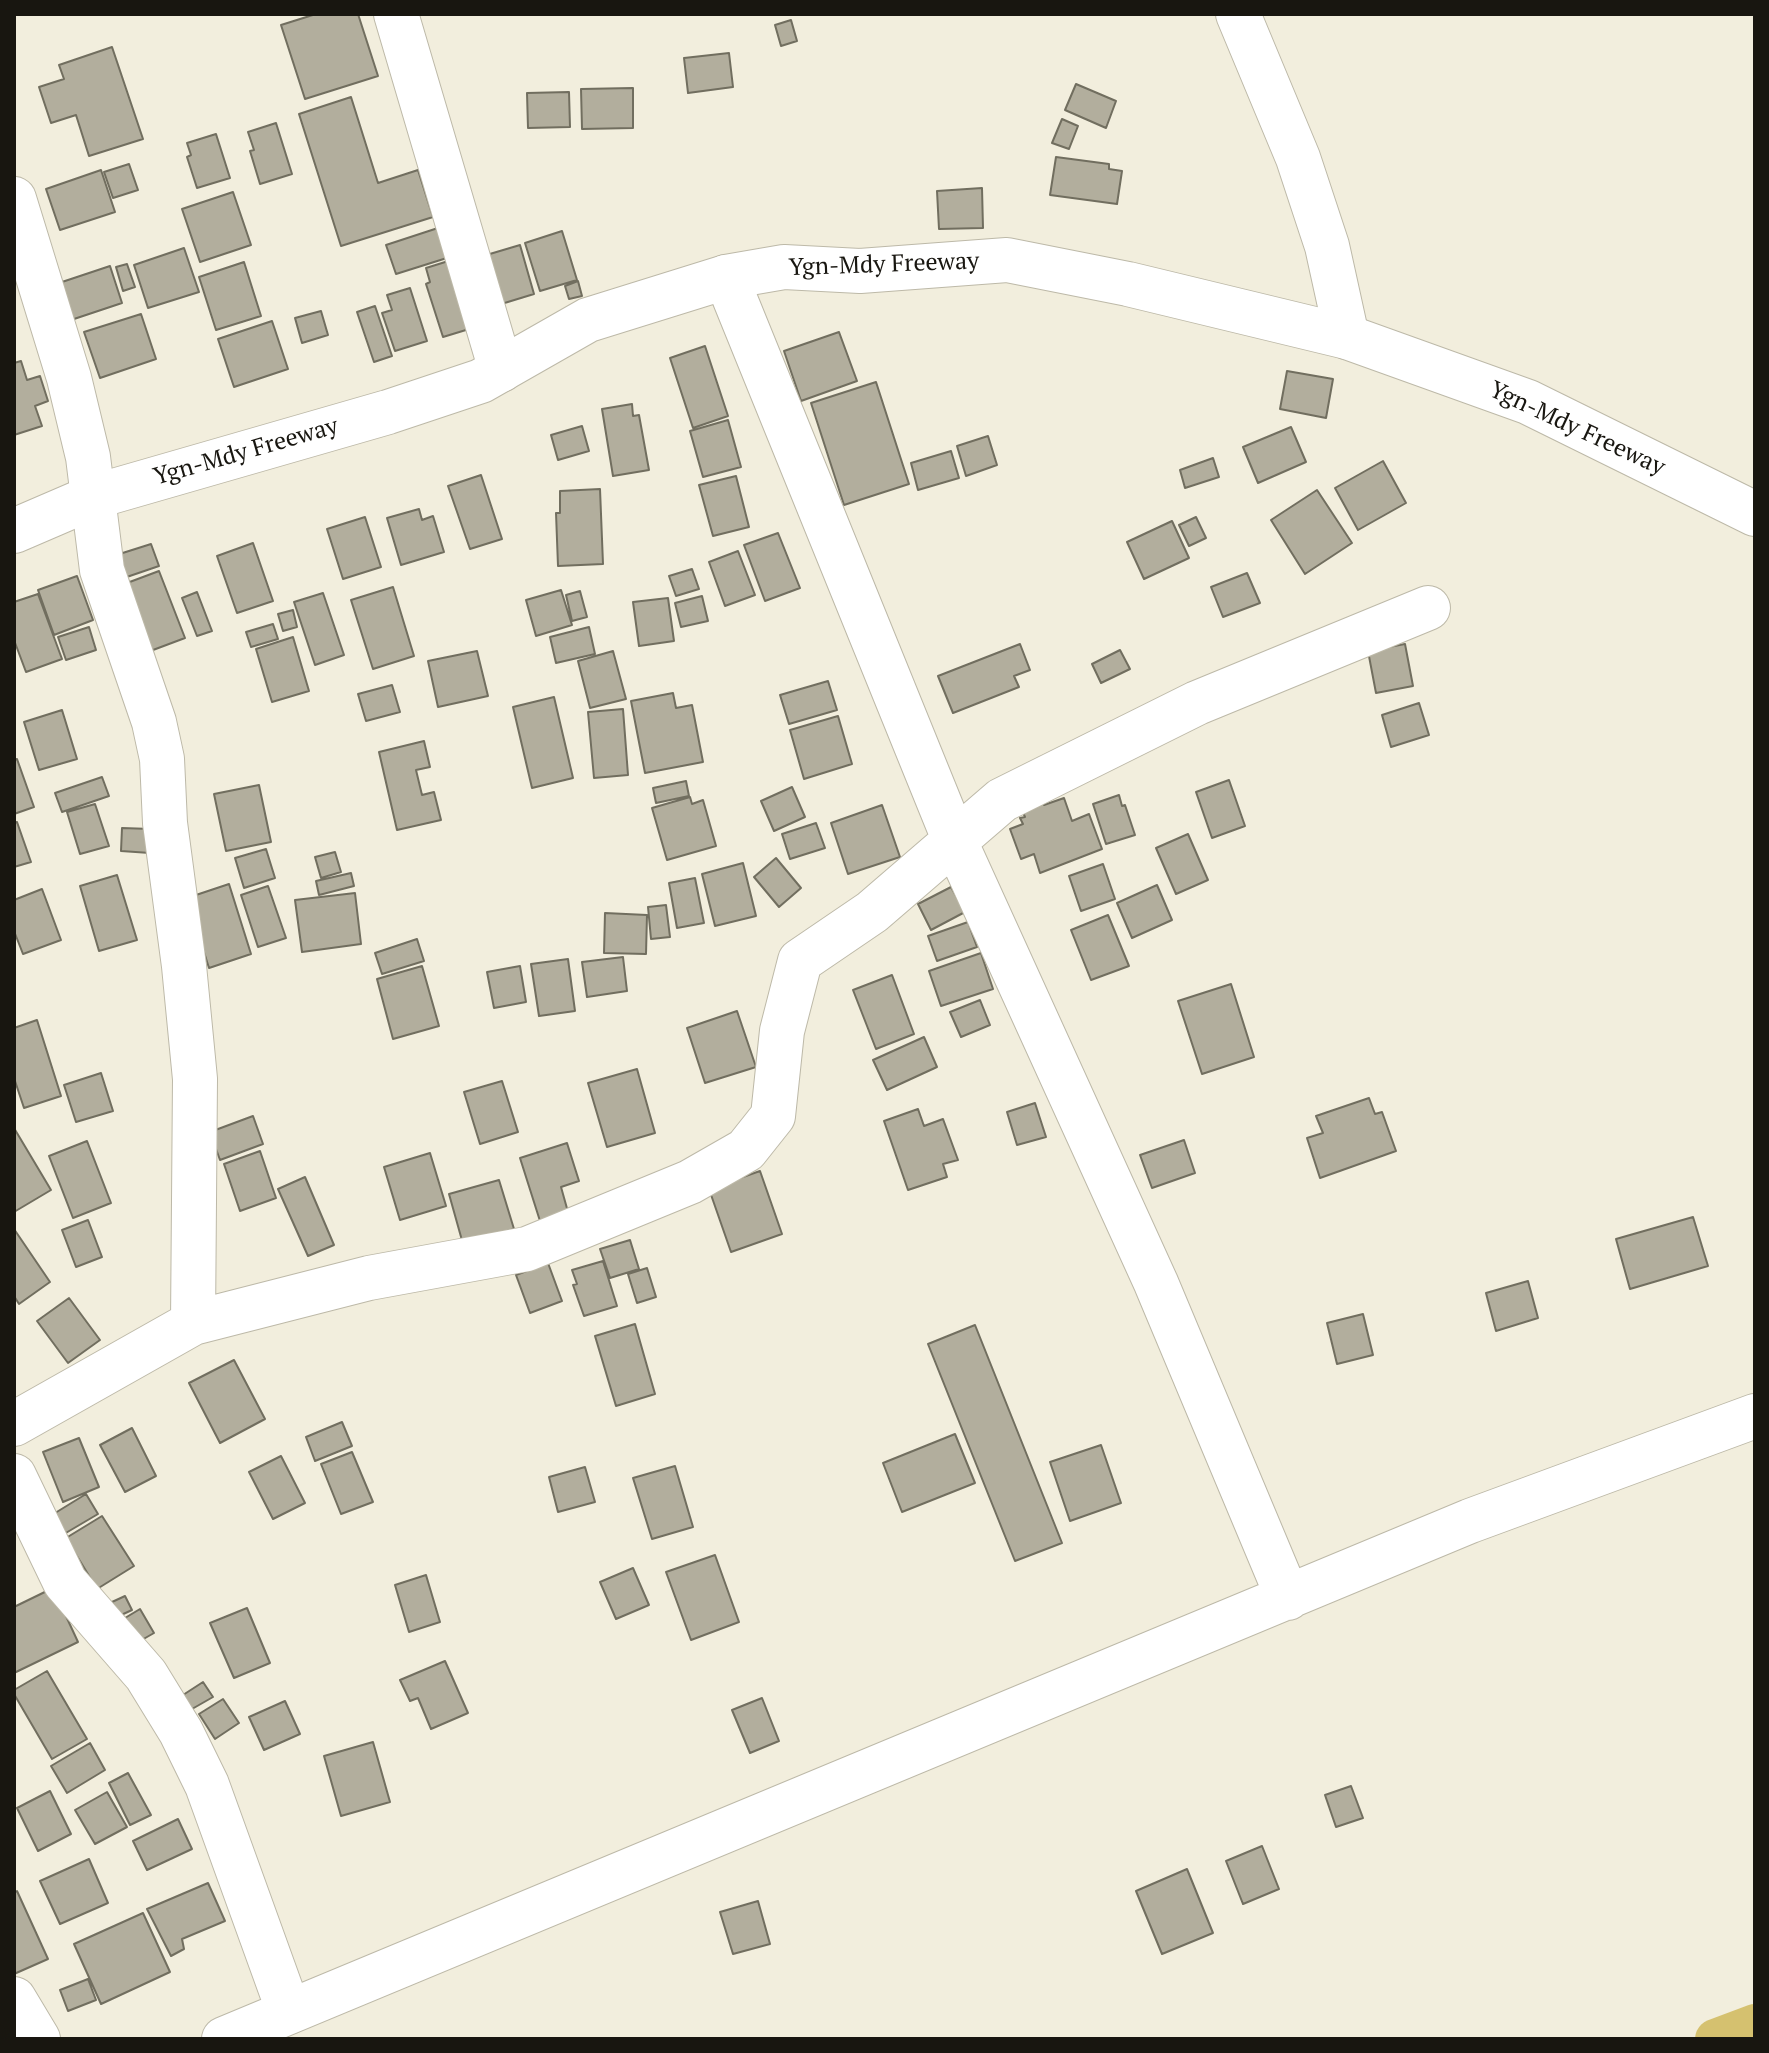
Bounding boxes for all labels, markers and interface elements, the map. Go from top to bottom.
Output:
street label: Ygn-Mdy Freeway [788,247,980,283]
street label: Ygn-Mdy Freeway [1485,376,1669,482]
street label: Ygn-Mdy Freeway [150,412,342,492]

